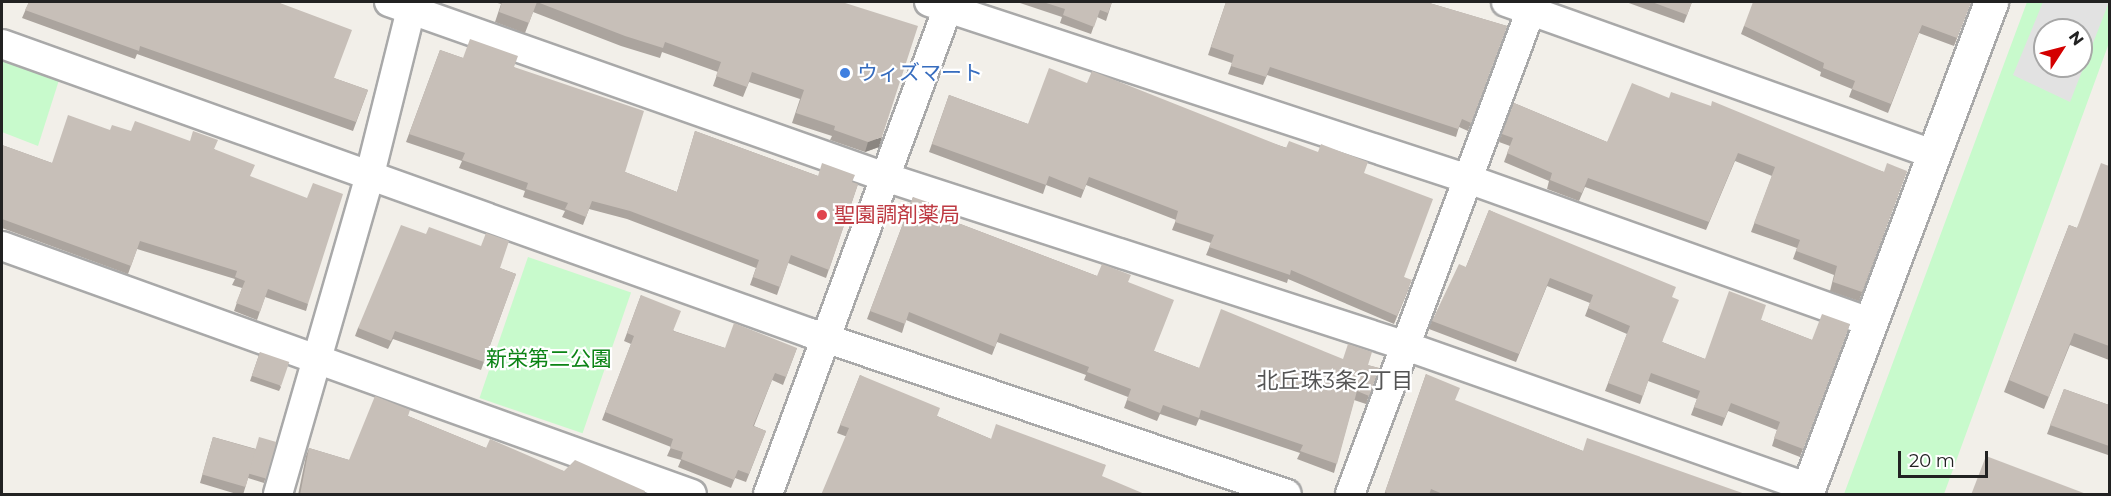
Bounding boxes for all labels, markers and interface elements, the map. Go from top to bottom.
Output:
north arrow [2033,18,2093,78]
text: N [2065,27,2088,49]
place label: ウィズマート [857,60,983,86]
marker: ウィズマート [838,66,852,80]
place label: 聖園調剤薬局 [834,202,960,228]
marker: 聖園調剤薬局 [815,208,829,222]
park label: 新栄第二公園 [486,346,612,372]
district label: 北丘珠3条2丁目 [1257,368,1413,394]
scale bar [1901,439,1991,477]
text: 20 m [1909,450,1955,472]

